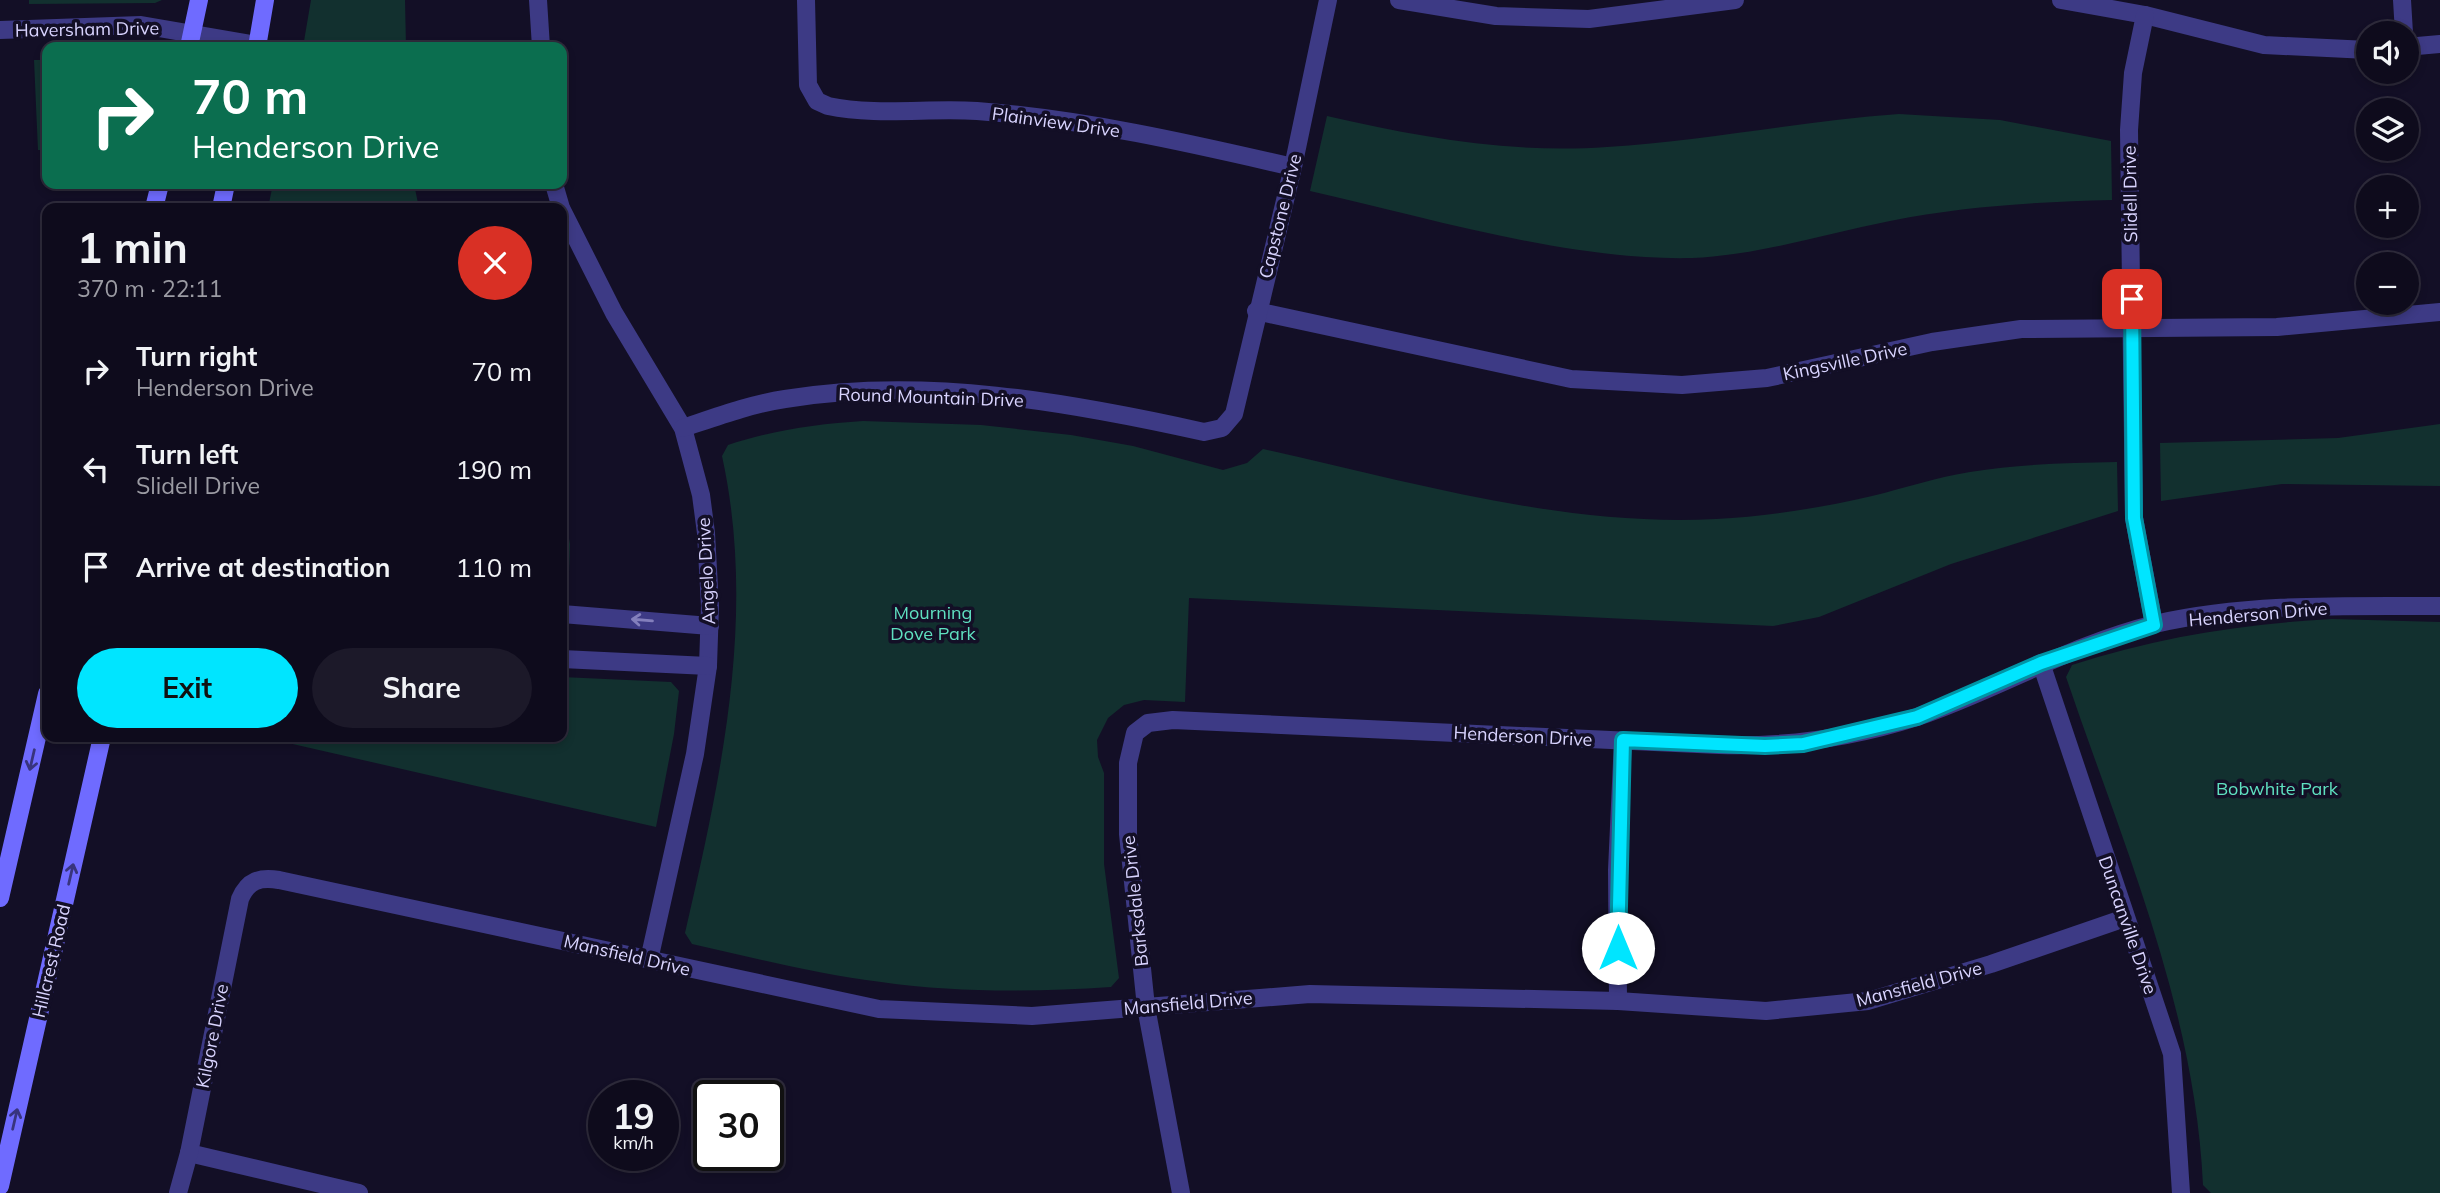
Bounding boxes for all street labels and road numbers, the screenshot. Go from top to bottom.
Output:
street label: Haversham Drive [15,16,159,42]
street label: Plainview Drive [991,102,1121,142]
street label: Slidell Drive [2118,145,2142,243]
street label: Capstone Drive [1253,151,1307,281]
street label: Kingsville Drive [1781,337,1909,385]
street label: Round Mountain Drive [838,382,1024,412]
street label: Angelo Drive [692,517,720,625]
street label: Henderson Drive [2188,596,2328,632]
street label: Henderson Drive [1453,721,1593,751]
street label: Barksdale Drive [1117,834,1153,968]
street label: Duncanville Drive [2094,853,2162,997]
street label: Hillcrest Road [27,902,75,1020]
street label: Mansfield Drive [562,929,692,981]
street label: Mansfield Drive [1854,956,1984,1012]
street label: Kilgore Drive [191,982,233,1090]
street label: Mansfield Drive [1123,986,1253,1020]

